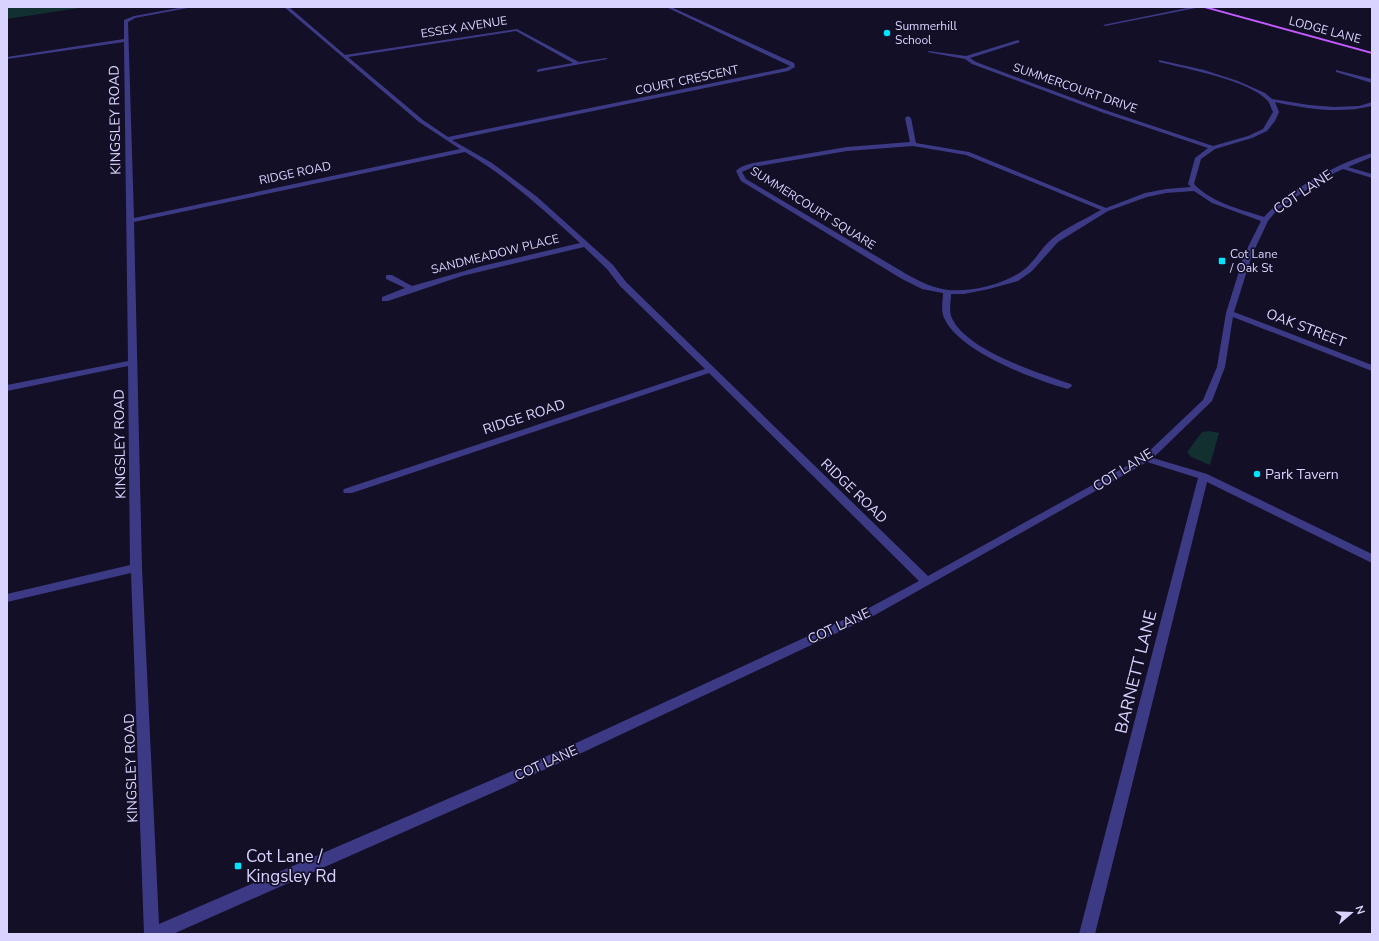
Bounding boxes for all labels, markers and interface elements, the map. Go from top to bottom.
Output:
street label: ESSEX AVENUE [420,12,508,42]
street label: LODGE LANE [1287,13,1363,47]
place label: Summerhill School [895,18,957,48]
marker: Summerhill School [882,28,892,38]
street label: SUMMERCOURT DRIVE [1011,59,1139,117]
street label: COURT CRESCENT [634,61,741,99]
street label: KINGSLEY ROAD [105,65,125,175]
street label: RIDGE ROAD [257,158,333,188]
street label: SUMMERCOURT SQUARE [747,163,879,253]
street label: COT LANE [1270,165,1336,219]
street label: SANDMEADOW PLACE [429,230,561,278]
place label: Cot Lane / Oak St [1229,246,1278,276]
marker: Cot Lane / Oak St [1217,256,1227,266]
street label: OAK STREET [1263,304,1349,352]
street label: KINGSLEY ROAD [110,389,130,499]
street label: RIDGE ROAD [480,395,568,439]
street label: COT LANE [1089,444,1157,496]
street label: RIDGE ROAD [817,454,891,528]
place label: Park Tavern [1265,465,1339,484]
marker: Park Tavern [1252,469,1262,479]
street label: COT LANE [804,603,874,649]
street label: BARNETT LANE [1110,608,1162,736]
street label: KINGSLEY ROAD [120,713,142,823]
street label: COT LANE [511,741,581,785]
place label: Cot Lane / Kingsley Rd [246,845,336,888]
marker: Cot Lane / Kingsley Rd [233,861,243,871]
north arrow [1331,893,1371,933]
text: N [1352,904,1368,916]

